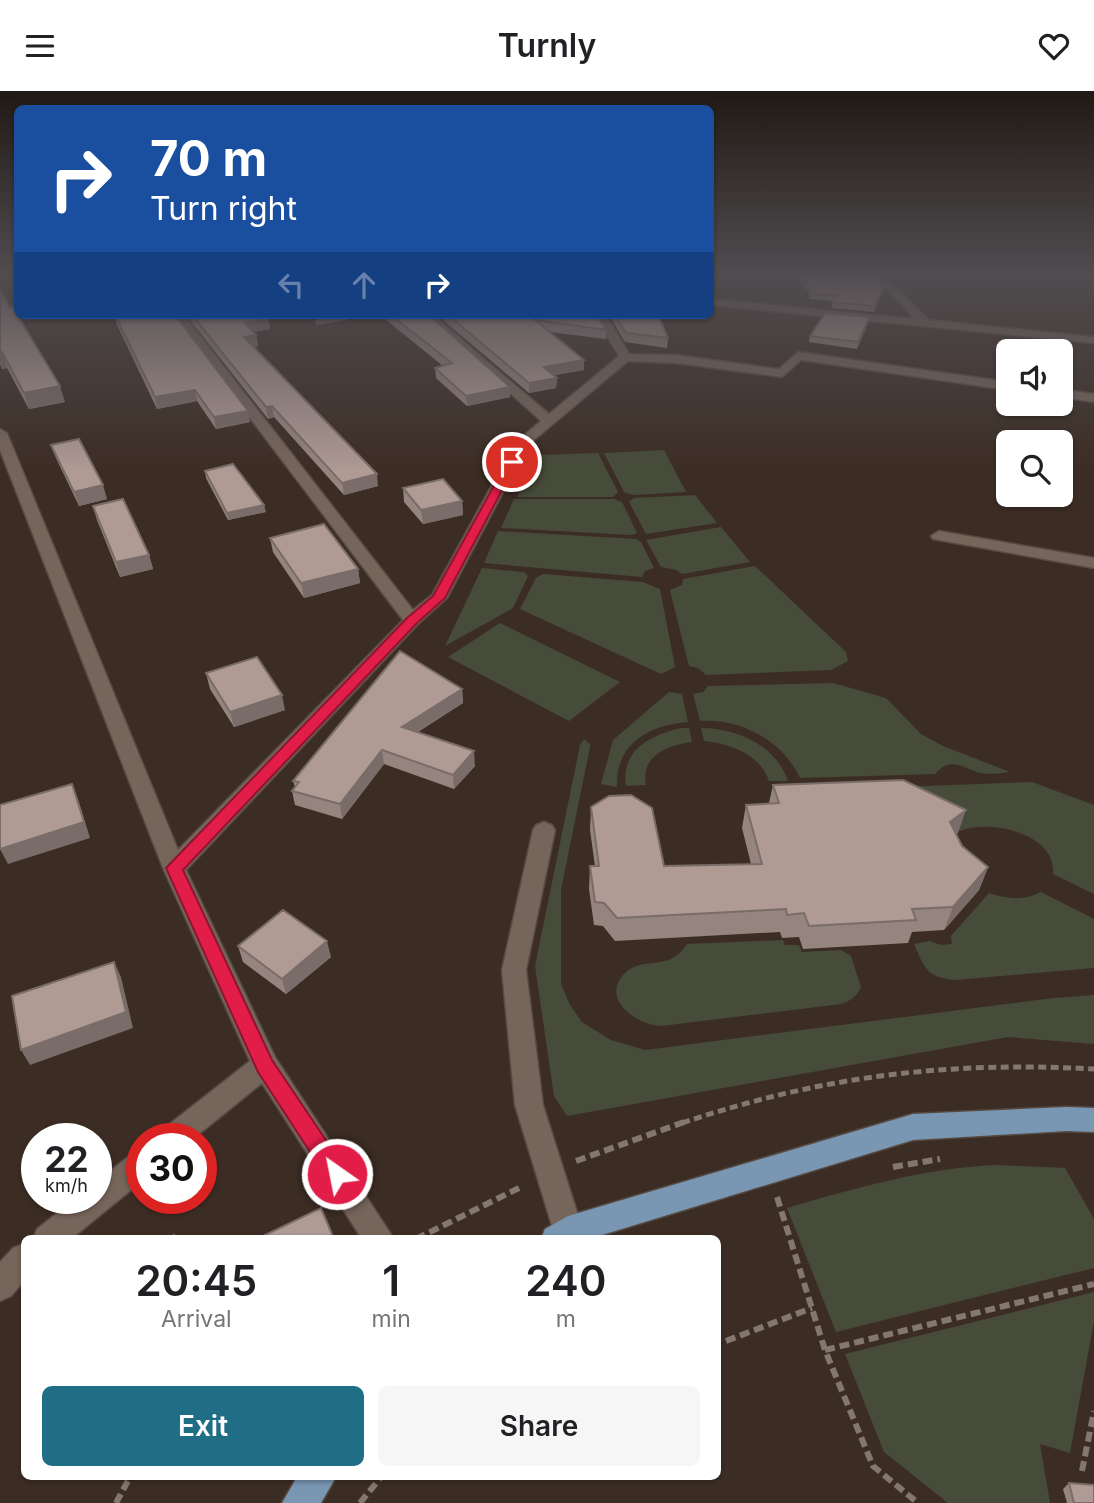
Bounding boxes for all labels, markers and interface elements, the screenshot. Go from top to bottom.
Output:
text: Turnly [498,26,596,65]
icon: menu [21,27,59,65]
icon: heart [1035,27,1073,65]
text: 70 m [150,129,267,188]
icon: right [35,133,126,224]
text: Turn right [150,189,297,228]
icon: left [272,266,310,304]
icon: ahead [345,266,383,304]
icon: right [418,266,456,304]
map controls [996,339,1073,507]
button: sound [996,339,1073,416]
button: search [996,430,1073,507]
pin [482,432,542,492]
icon: arrive [493,443,531,481]
speed limit sign: 30 [126,1123,217,1214]
position arrow [300,1137,374,1211]
text: 22 [44,1138,89,1180]
text: km/h [45,1175,88,1196]
text: 20:45 [135,1255,257,1306]
text: 1 [382,1255,400,1306]
text: 240 [525,1255,607,1306]
text: Arrival [161,1305,232,1333]
text: min [372,1305,411,1333]
text: m [556,1305,576,1333]
button: Exit [42,1386,364,1466]
button: Share [378,1386,700,1466]

